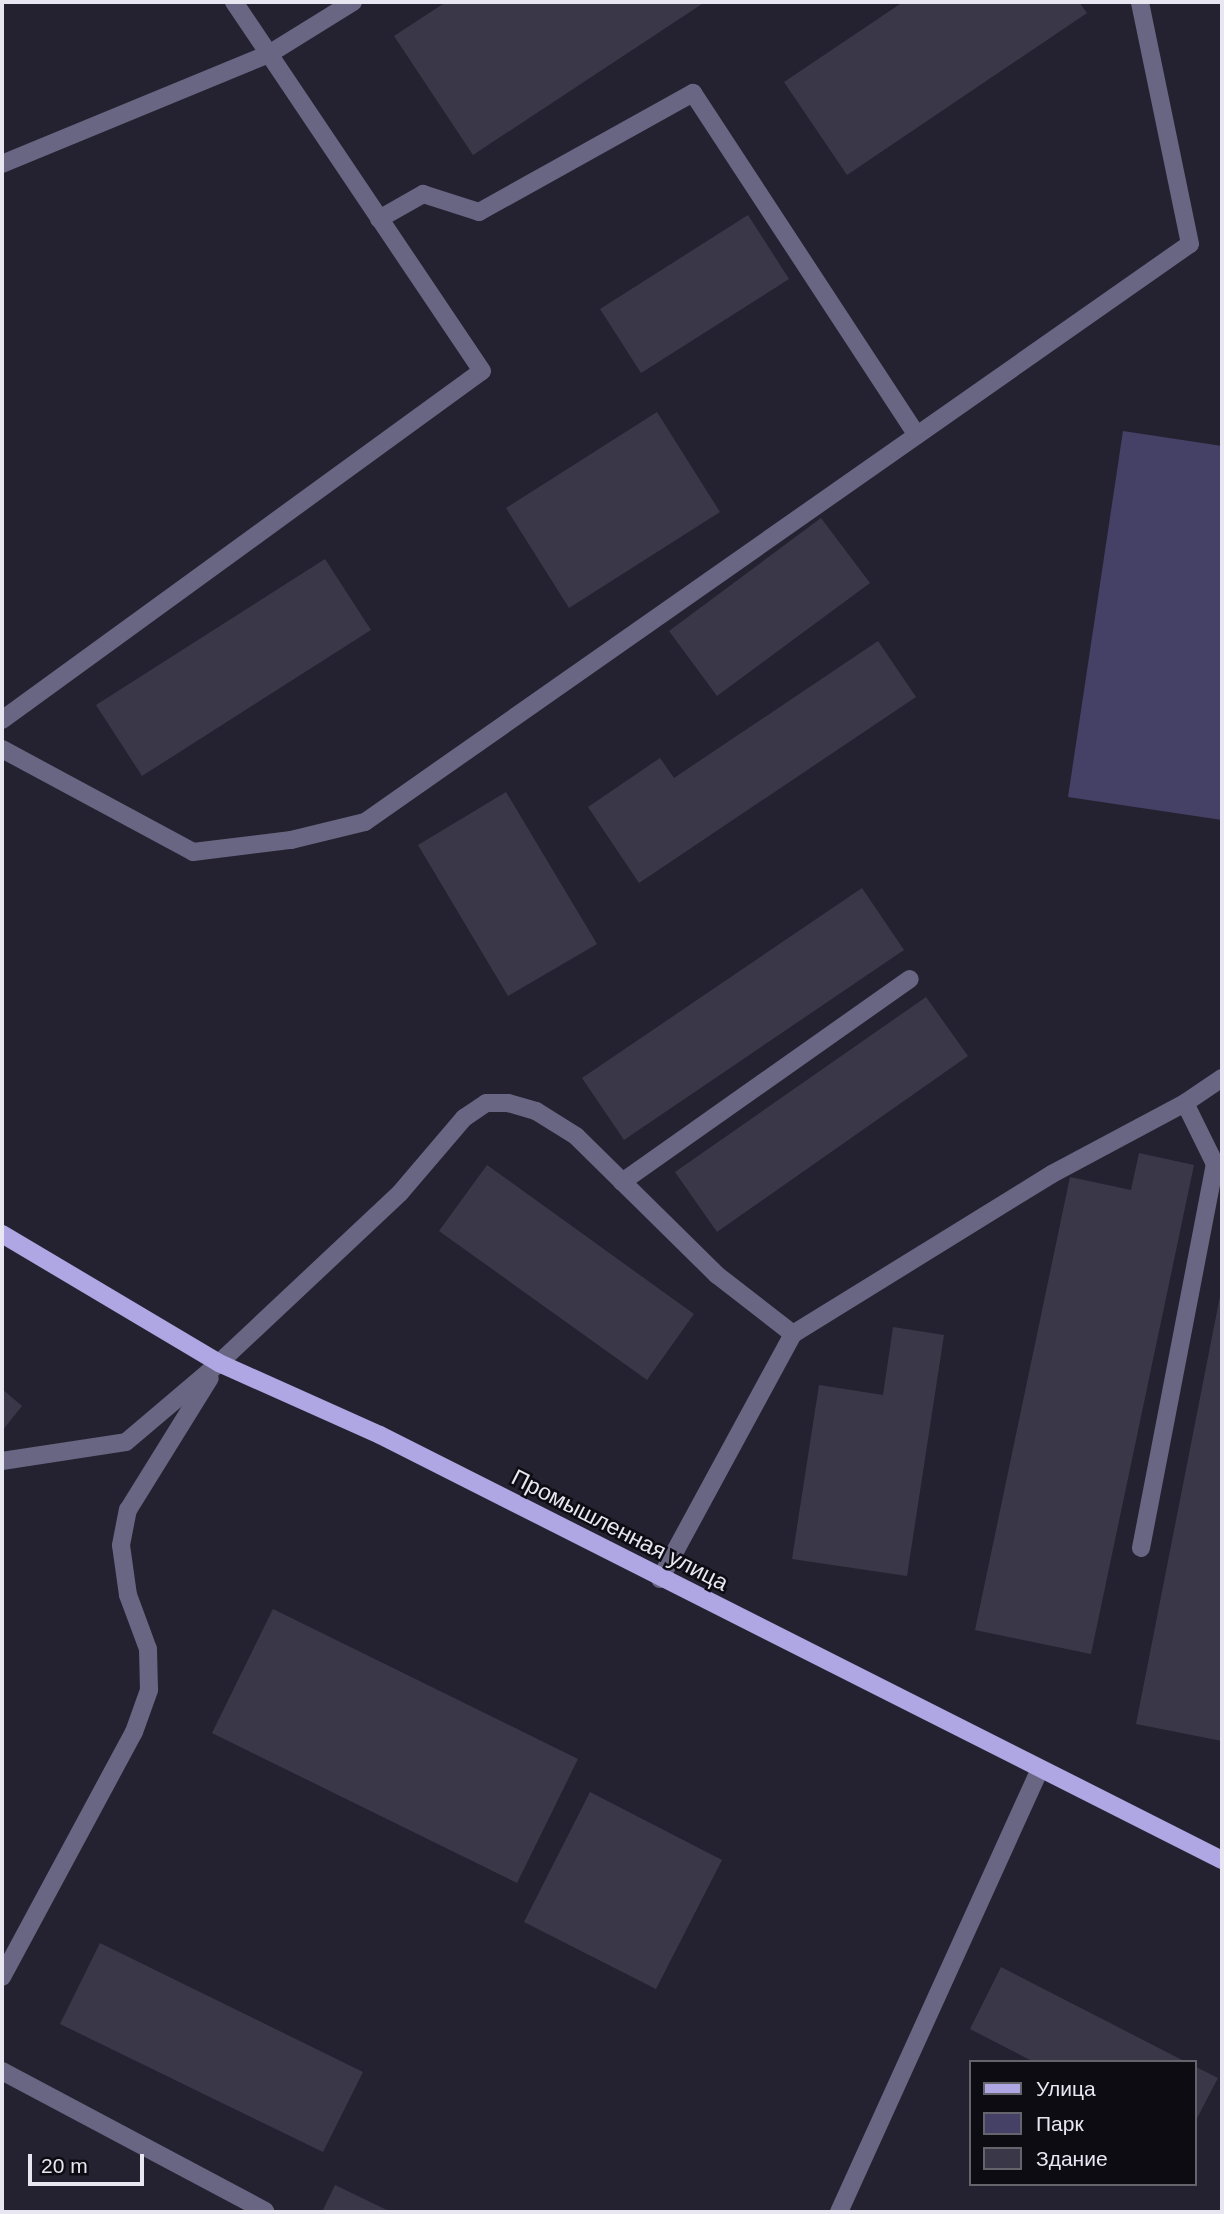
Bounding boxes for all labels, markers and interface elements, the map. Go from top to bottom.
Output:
street label: Промышленная улица [507,1463,733,1597]
legend [968,2060,1196,2186]
text: Улица [1036,2077,1096,2100]
text: Парк [1036,2112,1084,2135]
scale bar [32,2140,147,2184]
text: Здание [1036,2147,1108,2170]
text: 20 m [41,2154,88,2177]

